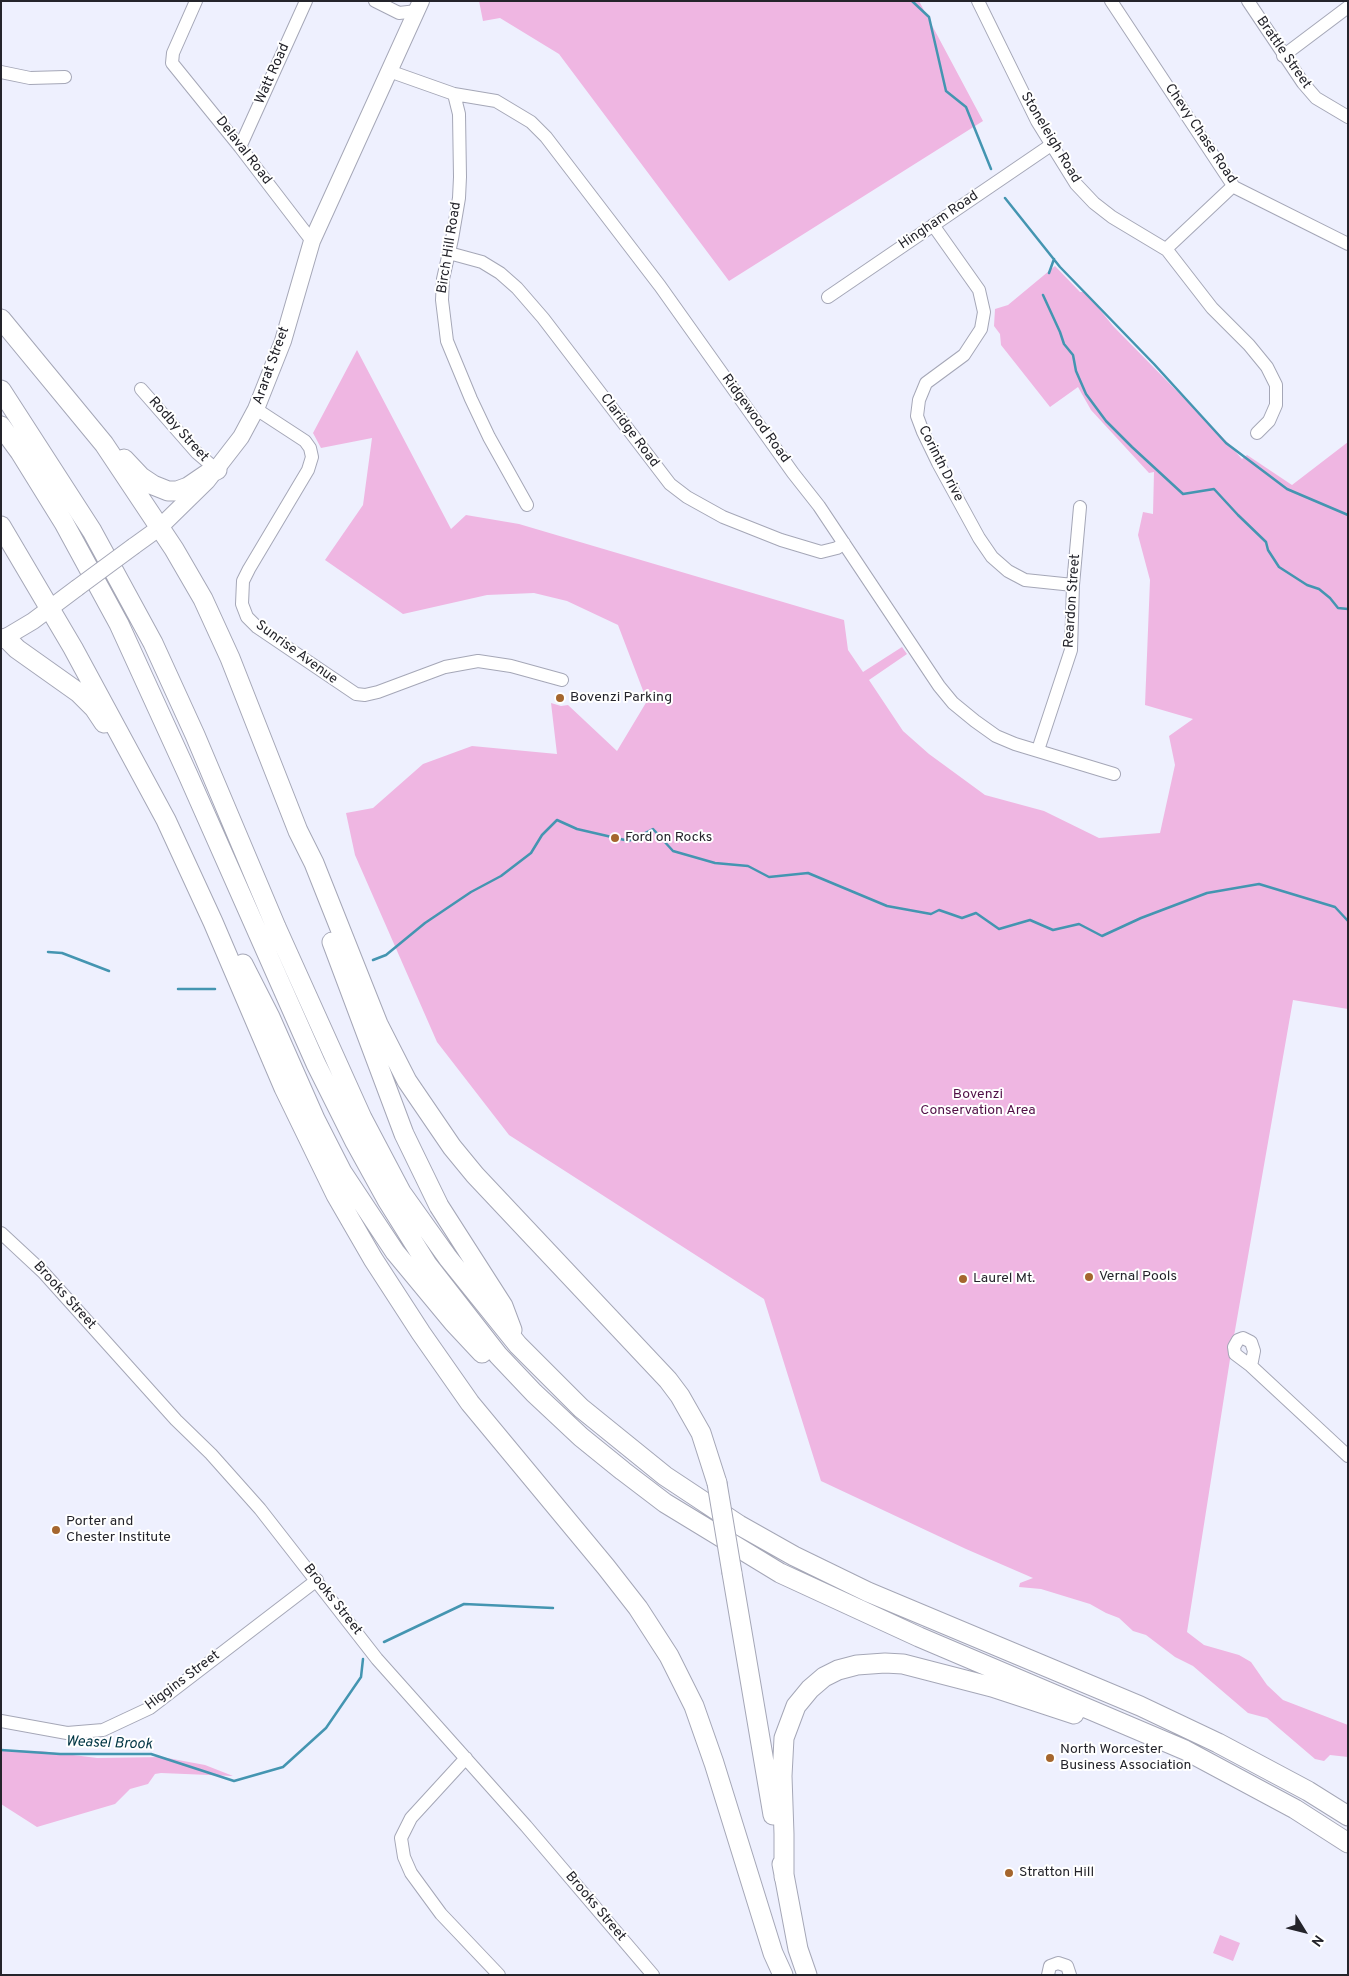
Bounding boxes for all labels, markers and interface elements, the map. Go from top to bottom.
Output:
street label: Brattle Street [1252,14,1314,92]
street label: Watt Road [252,41,294,107]
street label: Chevy Chase Road [1160,81,1240,187]
street label: Stoneleigh Road [1016,90,1084,186]
street label: Delaval Road [211,114,275,188]
street label: Hingham Road [896,188,982,254]
street label: Birch Hill Road [434,201,466,295]
street label: Ararat Street [250,325,294,407]
street label: Ridgewood Road [717,371,793,467]
street label: Claridge Road [596,391,662,471]
street label: Rodby Street [144,394,212,466]
street label: Corinth Drive [914,423,966,505]
street label: Reardon Street [1061,553,1085,649]
street label: Sunrise Avenue [252,618,340,688]
place label: Bovenzi Parking [570,690,672,706]
marker: Bovenzi Parking [554,692,566,704]
place label: Ford on Rocks [625,830,712,846]
marker: Ford on Rocks [609,832,621,844]
park label: Bovenzi Conservation Area [920,1087,1036,1120]
street label: Brooks Street [29,1259,99,1333]
place label: Vernal Pools [1099,1269,1177,1285]
place label: Laurel Mt. [973,1271,1035,1287]
marker: Vernal Pools [1083,1271,1095,1283]
marker: Laurel Mt. [957,1273,969,1285]
place label: Porter and Chester Institute [66,1514,171,1546]
marker: Porter and Chester Institute [50,1524,62,1536]
street label: Brooks Street [299,1561,365,1639]
street label: Higgins Street [142,1648,224,1714]
water label: Weasel Brook [65,1733,153,1755]
place label: North Worcester Business Association [1060,1742,1191,1774]
marker: North Worcester Business Association [1044,1752,1056,1764]
place label: Stratton Hill [1019,1865,1094,1881]
marker: Stratton Hill [1003,1867,1015,1879]
street label: Brooks Street [561,1869,629,1945]
north arrow [1279,1906,1329,1956]
text: N [1307,1931,1326,1949]

